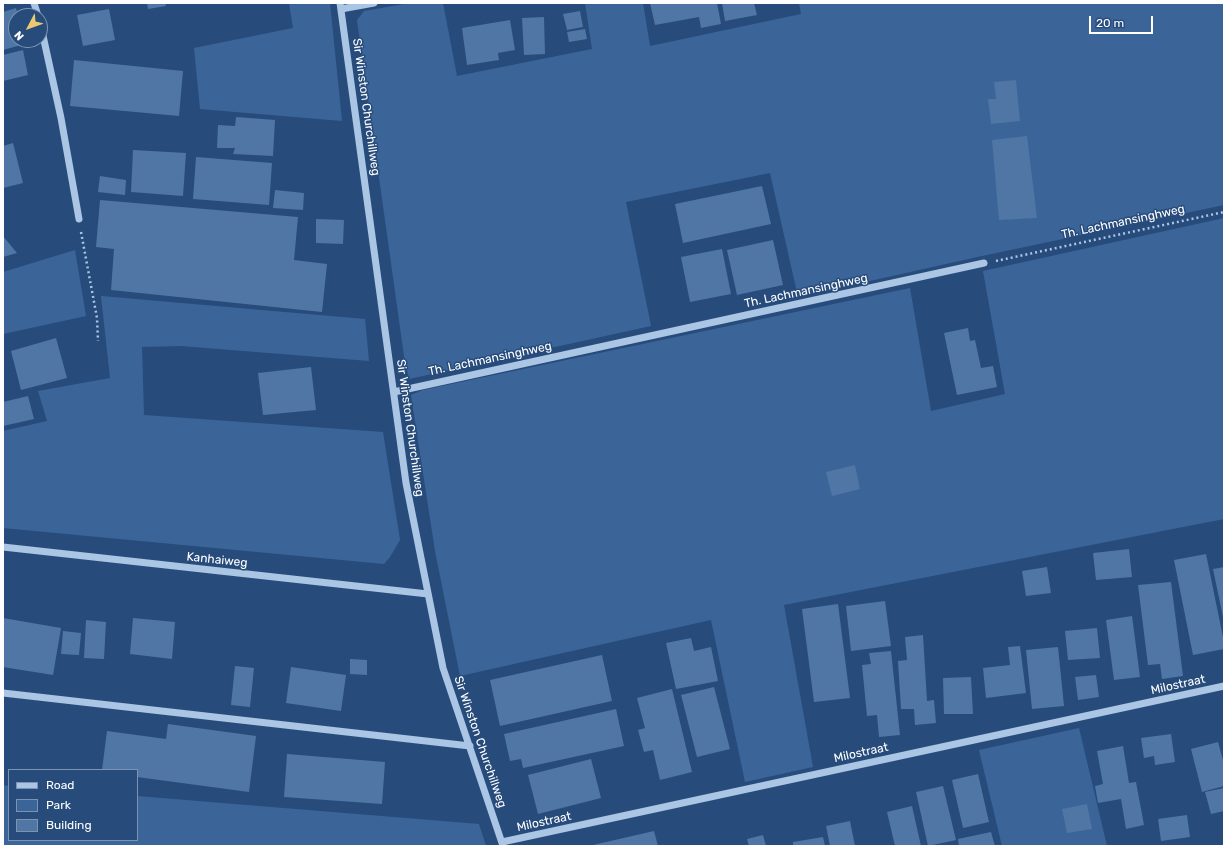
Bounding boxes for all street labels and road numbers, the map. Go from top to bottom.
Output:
street label: Sir Winston Churchillweg [349,37,383,177]
street label: Th. Lachmansinghweg [1060,202,1186,242]
street label: Th. Lachmansinghweg [743,271,869,311]
street label: Th. Lachmansinghweg [427,339,553,379]
street label: Sir Winston Churchillweg [393,358,427,498]
street label: Kanhaiweg [186,550,248,570]
street label: Milostraat [1149,672,1207,698]
street label: Sir Winston Churchillweg [451,674,509,810]
street label: Milostraat [832,740,890,766]
street label: Milostraat [515,809,573,835]

